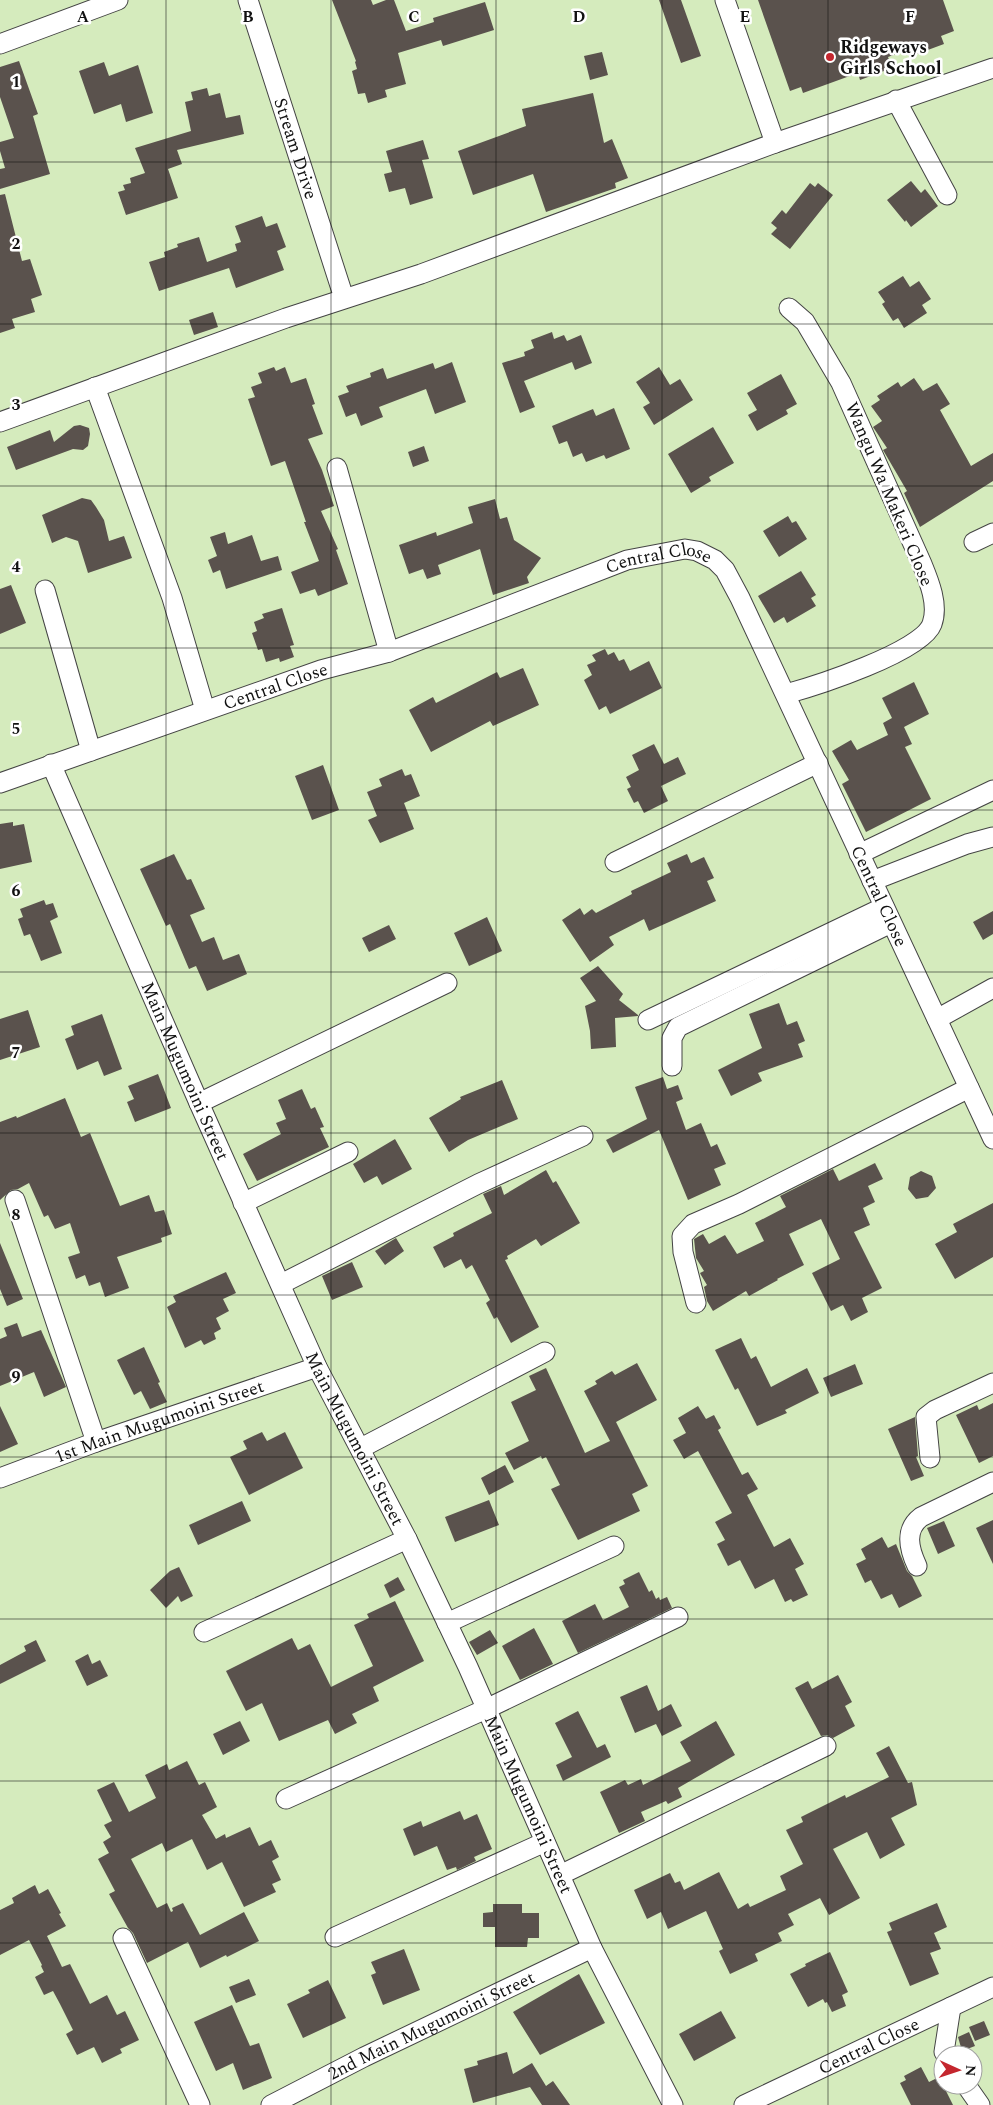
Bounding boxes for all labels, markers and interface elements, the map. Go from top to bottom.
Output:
text: A [77,5,90,29]
text: B [242,5,254,29]
text: C [408,5,420,29]
text: D [573,5,586,29]
text: E [740,5,750,29]
text: F [905,5,915,29]
place label: Ridgeways Girls School [840,34,942,82]
marker: Ridgeways Girls School [824,51,836,63]
text: 1 [12,70,20,94]
street label: Stream Drive [267,94,325,203]
text: 2 [12,232,21,256]
text: 3 [12,393,21,417]
street label: Wangu Wa Makeri Close [838,398,940,590]
street label: Central Close [601,535,717,581]
text: 4 [12,555,21,579]
street label: Central Close [219,655,331,717]
text: 5 [12,717,20,741]
street label: Central Close [844,841,915,951]
text: 6 [12,879,21,903]
street label: Main Mugumoini Street [134,977,236,1165]
text: 7 [12,1041,21,1065]
text: 8 [12,1203,21,1227]
street label: Main Mugumoini Street [298,1347,411,1530]
text: 9 [12,1365,21,1389]
street label: 1st Main Mugumoini Street [50,1372,268,1470]
street label: Main Mugumoini Street [477,1711,580,1898]
street label: 2nd Main Mugumoini Street [323,1964,539,2087]
street label: Central Close [814,2010,924,2082]
north arrow [933,2045,983,2095]
text: N [960,2064,981,2077]

